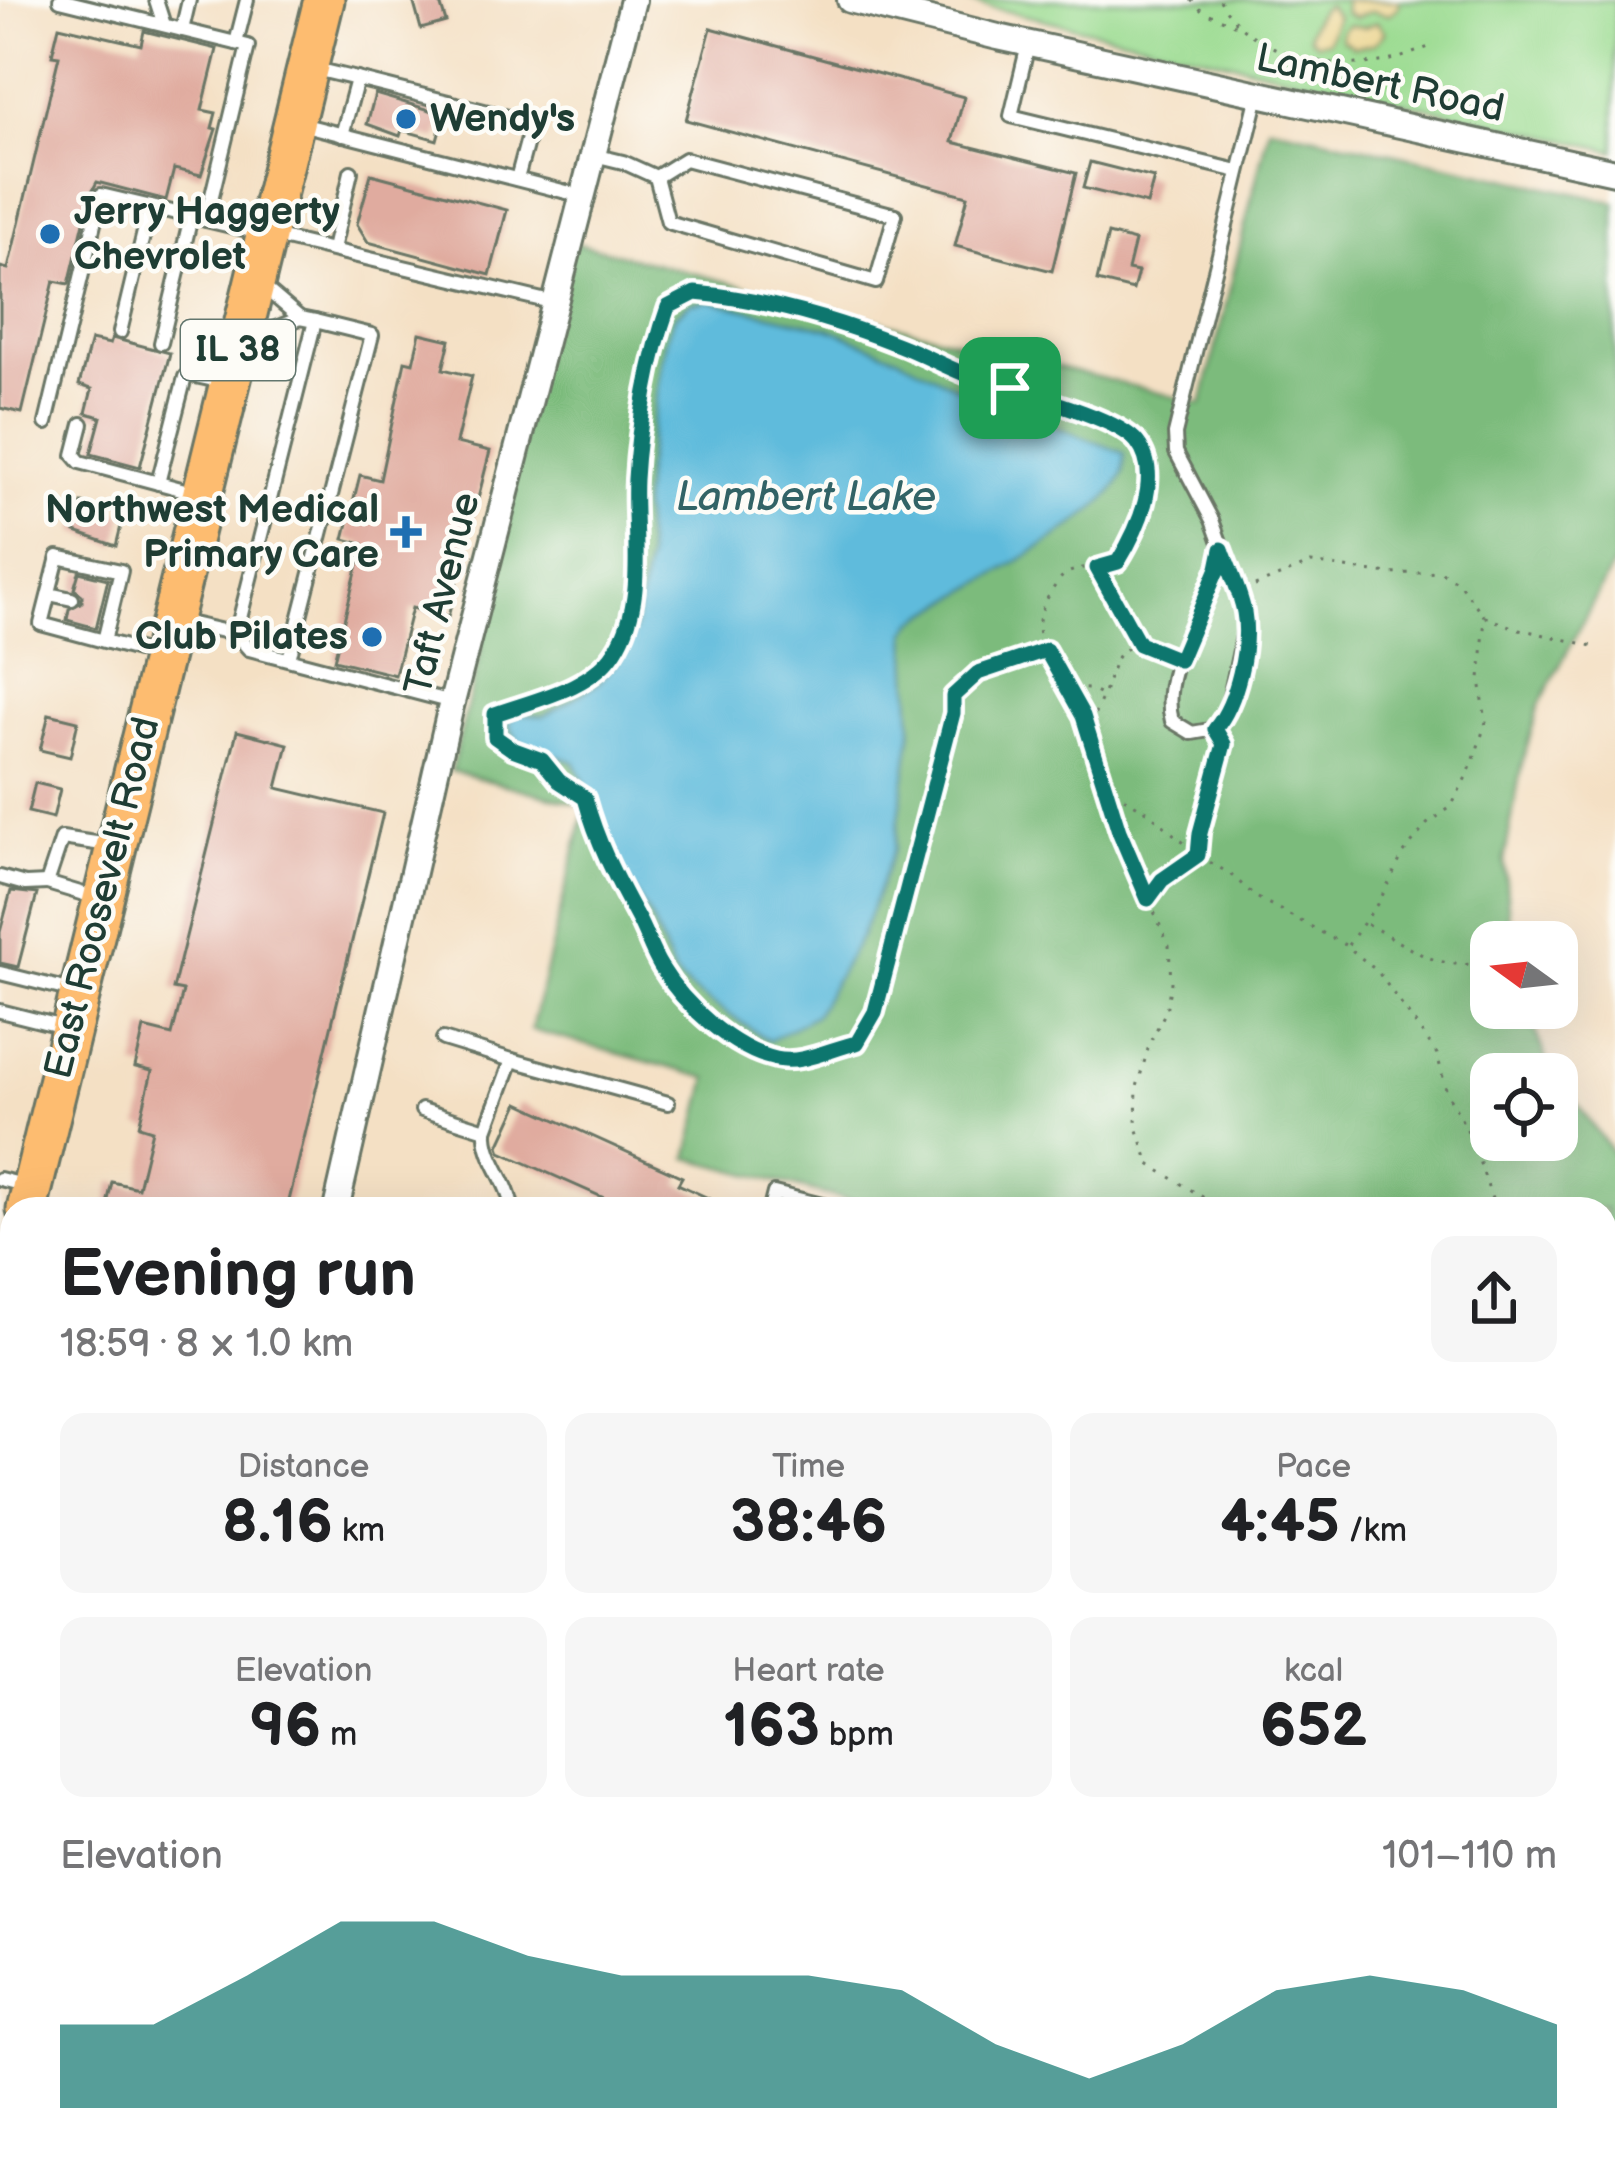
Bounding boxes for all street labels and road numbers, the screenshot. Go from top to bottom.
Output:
street label: Lambert Road [1252,35,1508,133]
road number: IL 38 [181,320,295,380]
street label: Taft Avenue [395,488,491,700]
street label: East Roosevelt Road [35,712,171,1084]

